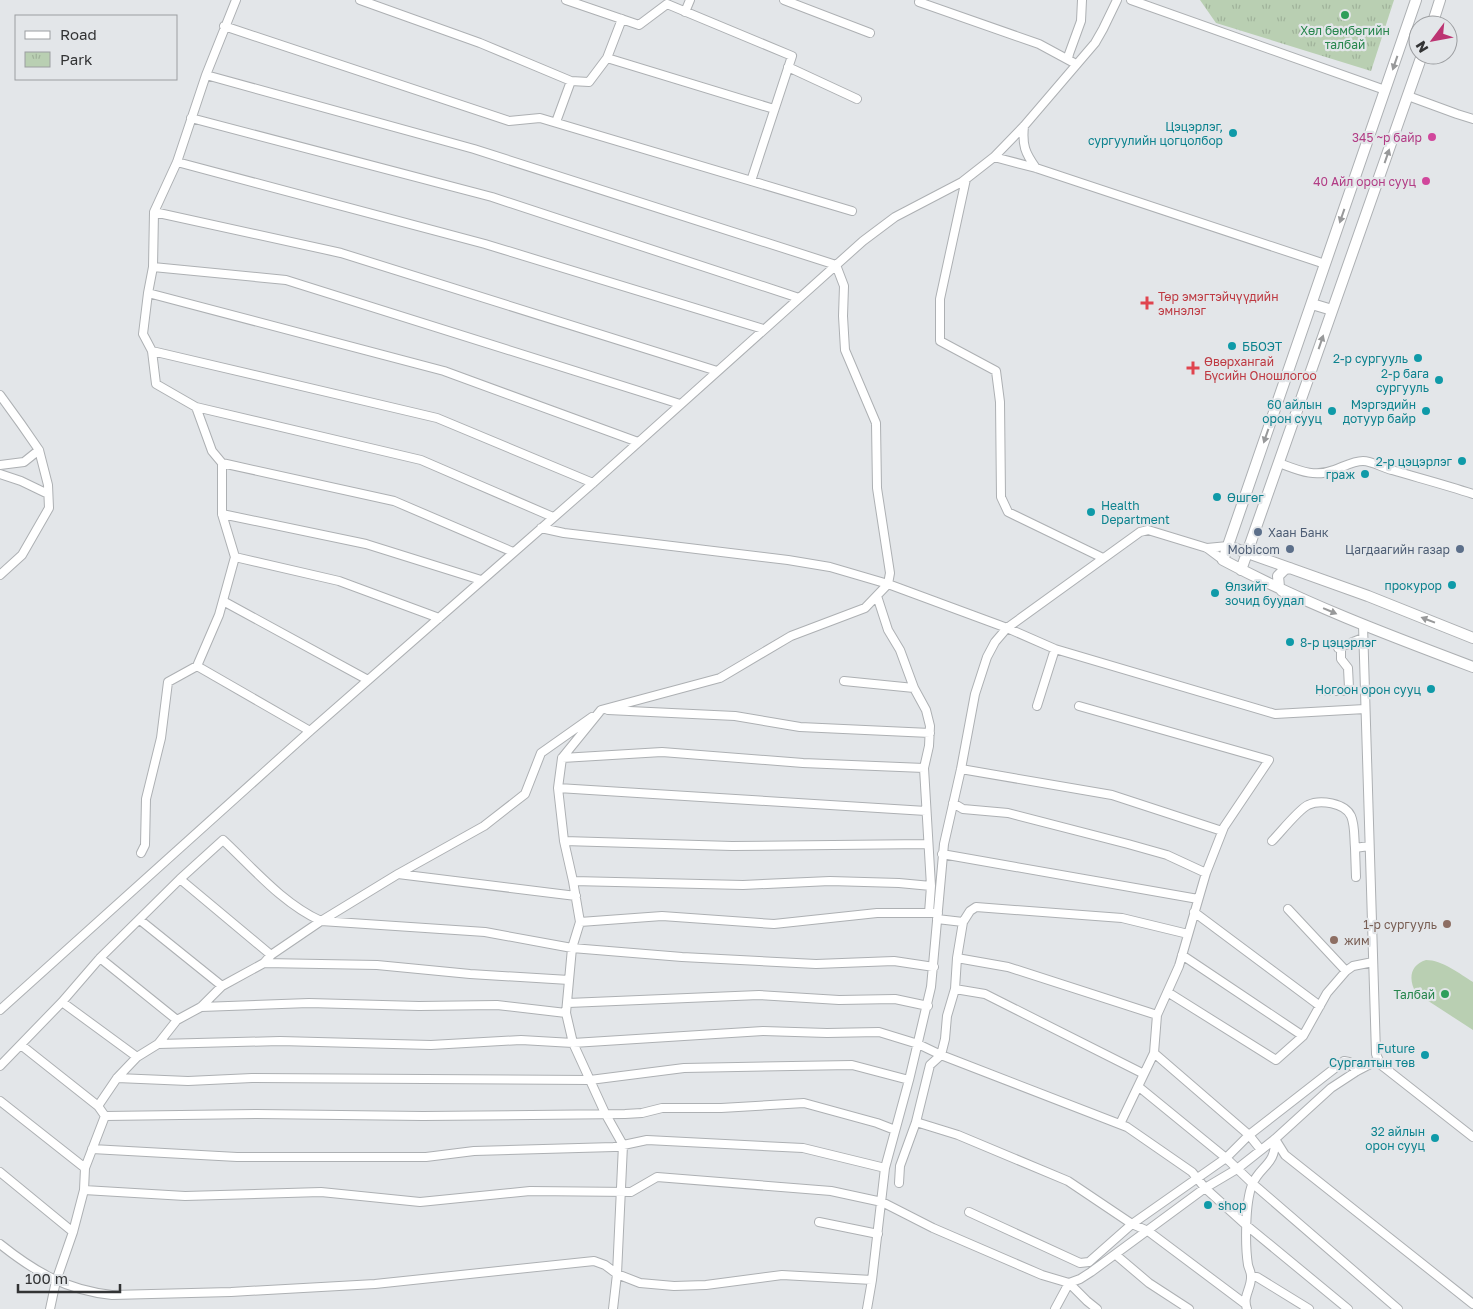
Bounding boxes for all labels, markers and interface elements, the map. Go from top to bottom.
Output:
marker: Хөл бөмбөгийн талбай [1339,9,1351,21]
legend [15,15,178,80]
north arrow [1408,15,1458,65]
place label: Хөл бөмбөгийн талбай [1300,23,1390,52]
text: Road [60,25,97,43]
text: N [1412,38,1432,56]
text: Park [60,50,93,68]
one-way arrow [1391,55,1398,70]
place label: Цэцэрлэг, сургуулийн цогцолбор [1088,119,1223,148]
marker: Цэцэрлэг, сургуулийн цогцолбор [1227,127,1239,139]
place label: 345 ~р байр [1352,130,1422,145]
marker: 345 ~р байр [1426,131,1438,143]
one-way arrow [1383,148,1391,163]
place label: 40 Айл орон сууц [1313,174,1417,189]
marker: 40 Айл орон сууц [1420,175,1432,187]
one-way arrow [1338,209,1345,224]
place label: Төр эмэгтэйчүүдийн эмнэлэг [1158,289,1278,318]
marker: Төр эмэгтэйчүүдийн эмнэлэг [1140,296,1154,310]
one-way arrow [1318,335,1325,350]
place label: ББОЭТ [1242,339,1283,354]
marker: ББОЭТ [1226,340,1238,352]
place label: 2-р сургууль [1333,351,1408,366]
marker: 2-р сургууль [1412,352,1424,364]
place label: Өвөрхангай Бүсийн Оношлогоо [1204,354,1317,383]
marker: Өвөрхангай Бүсийн Оношлогоо [1186,361,1200,375]
place label: 2-р бага сургууль [1376,366,1429,395]
marker: 2-р бага сургууль [1433,374,1445,386]
place label: 60 айлын орон сууц [1262,397,1323,426]
place label: Мэргэдийн дотуур байр [1343,397,1416,426]
marker: 60 айлын орон сууц [1326,405,1338,417]
marker: Мэргэдийн дотуур байр [1420,405,1432,417]
one-way arrow [1262,429,1270,444]
place label: 2-р цэцэрлэг [1376,454,1452,469]
marker: 2-р цэцэрлэг [1456,455,1468,467]
place label: граж [1326,467,1355,482]
marker: граж [1359,468,1371,480]
place label: Өшгөг [1227,490,1264,505]
marker: Өшгөг [1211,491,1223,503]
place label: Health Department [1101,498,1170,527]
marker: Health Department [1085,506,1097,518]
place label: Хаан Банк [1268,525,1329,540]
marker: Хаан Банк [1252,526,1264,538]
place label: Mobicom [1228,542,1280,557]
place label: Цагдаагийн газар [1345,542,1450,557]
marker: Mobicom [1284,543,1296,555]
marker: Цагдаагийн газар [1454,543,1466,555]
place label: прокурор [1385,578,1442,593]
place label: Өлзийт зочид буудал [1225,579,1304,608]
marker: прокурор [1446,579,1458,591]
marker: Өлзийт зочид буудал [1209,587,1221,599]
one-way arrow [1323,608,1338,616]
one-way arrow [1420,616,1435,623]
place label: 8-р цэцэрлэг [1300,635,1377,650]
marker: 8-р цэцэрлэг [1284,636,1296,648]
place label: Ногоон орон сууц [1315,682,1422,697]
marker: Ногоон орон сууц [1425,683,1437,695]
place label: 1-р сургууль [1363,917,1437,932]
marker: 1-р сургууль [1441,918,1453,930]
place label: жим [1344,933,1370,948]
marker: жим [1328,934,1340,946]
place label: Талбай [1394,987,1435,1002]
marker: Талбай [1439,988,1451,1000]
place label: Future Сургалтын төв [1329,1041,1415,1070]
marker: Future Сургалтын төв [1419,1049,1431,1061]
place label: 32 айлын орон сууц [1365,1124,1426,1153]
marker: 32 айлын орон сууц [1429,1132,1441,1144]
place label: shop [1218,1198,1246,1213]
marker: shop [1202,1199,1214,1211]
scale bar [18,1262,120,1294]
text: 100 m [25,1269,68,1287]

